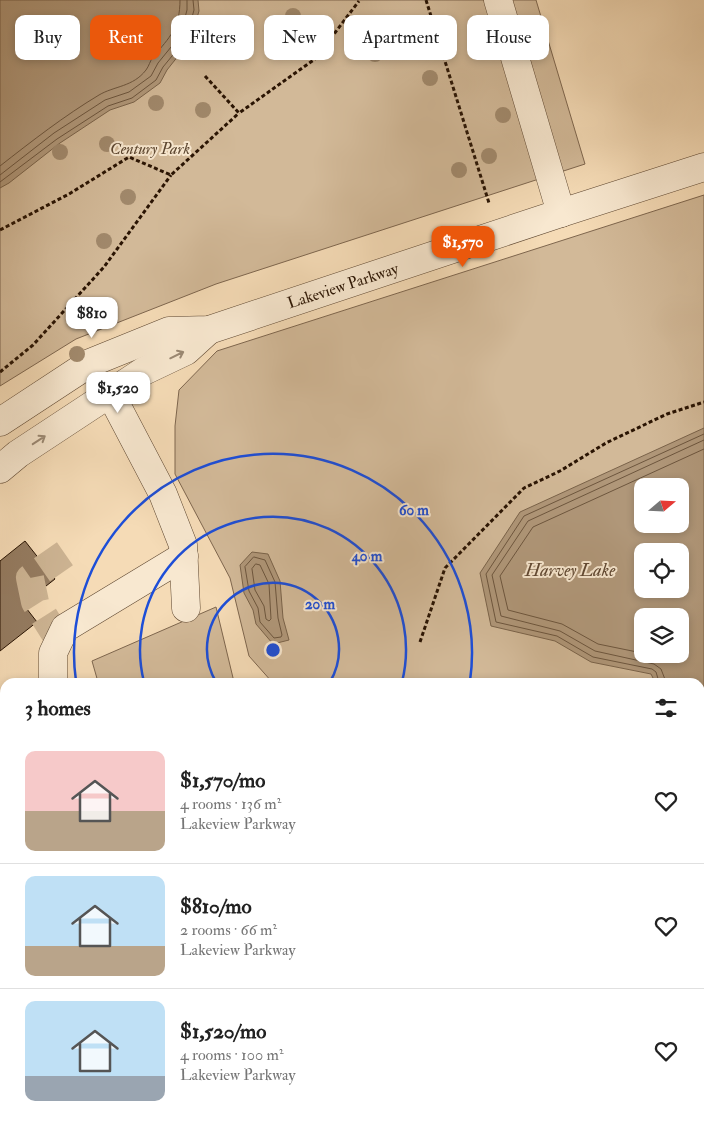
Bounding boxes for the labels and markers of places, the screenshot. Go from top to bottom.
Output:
pin: $1,570 [422,226,504,268]
pin: $810 [62,296,122,339]
pin: $1,520 [77,372,159,414]
centre of rings [264,641,282,659]

